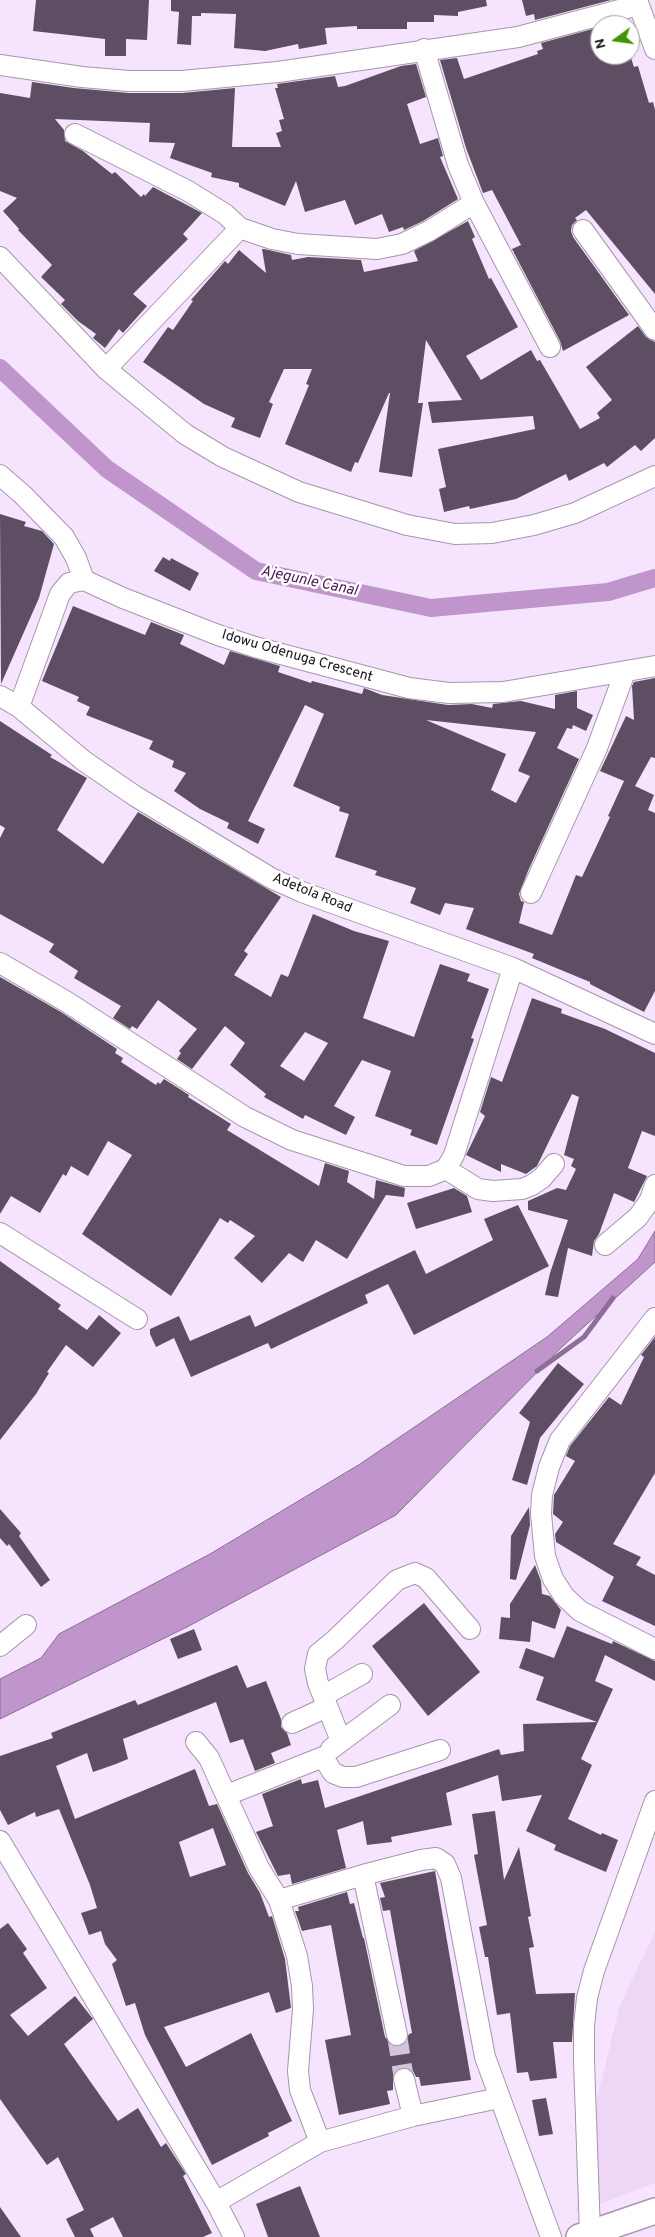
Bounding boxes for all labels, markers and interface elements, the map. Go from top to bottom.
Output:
north arrow [590,15,640,65]
text: N [591,37,610,50]
water label: Ajegunle Canal [259,563,359,601]
street label: Idowu Odenuga Crescent [220,627,374,687]
street label: Adetola Road [270,870,354,918]

